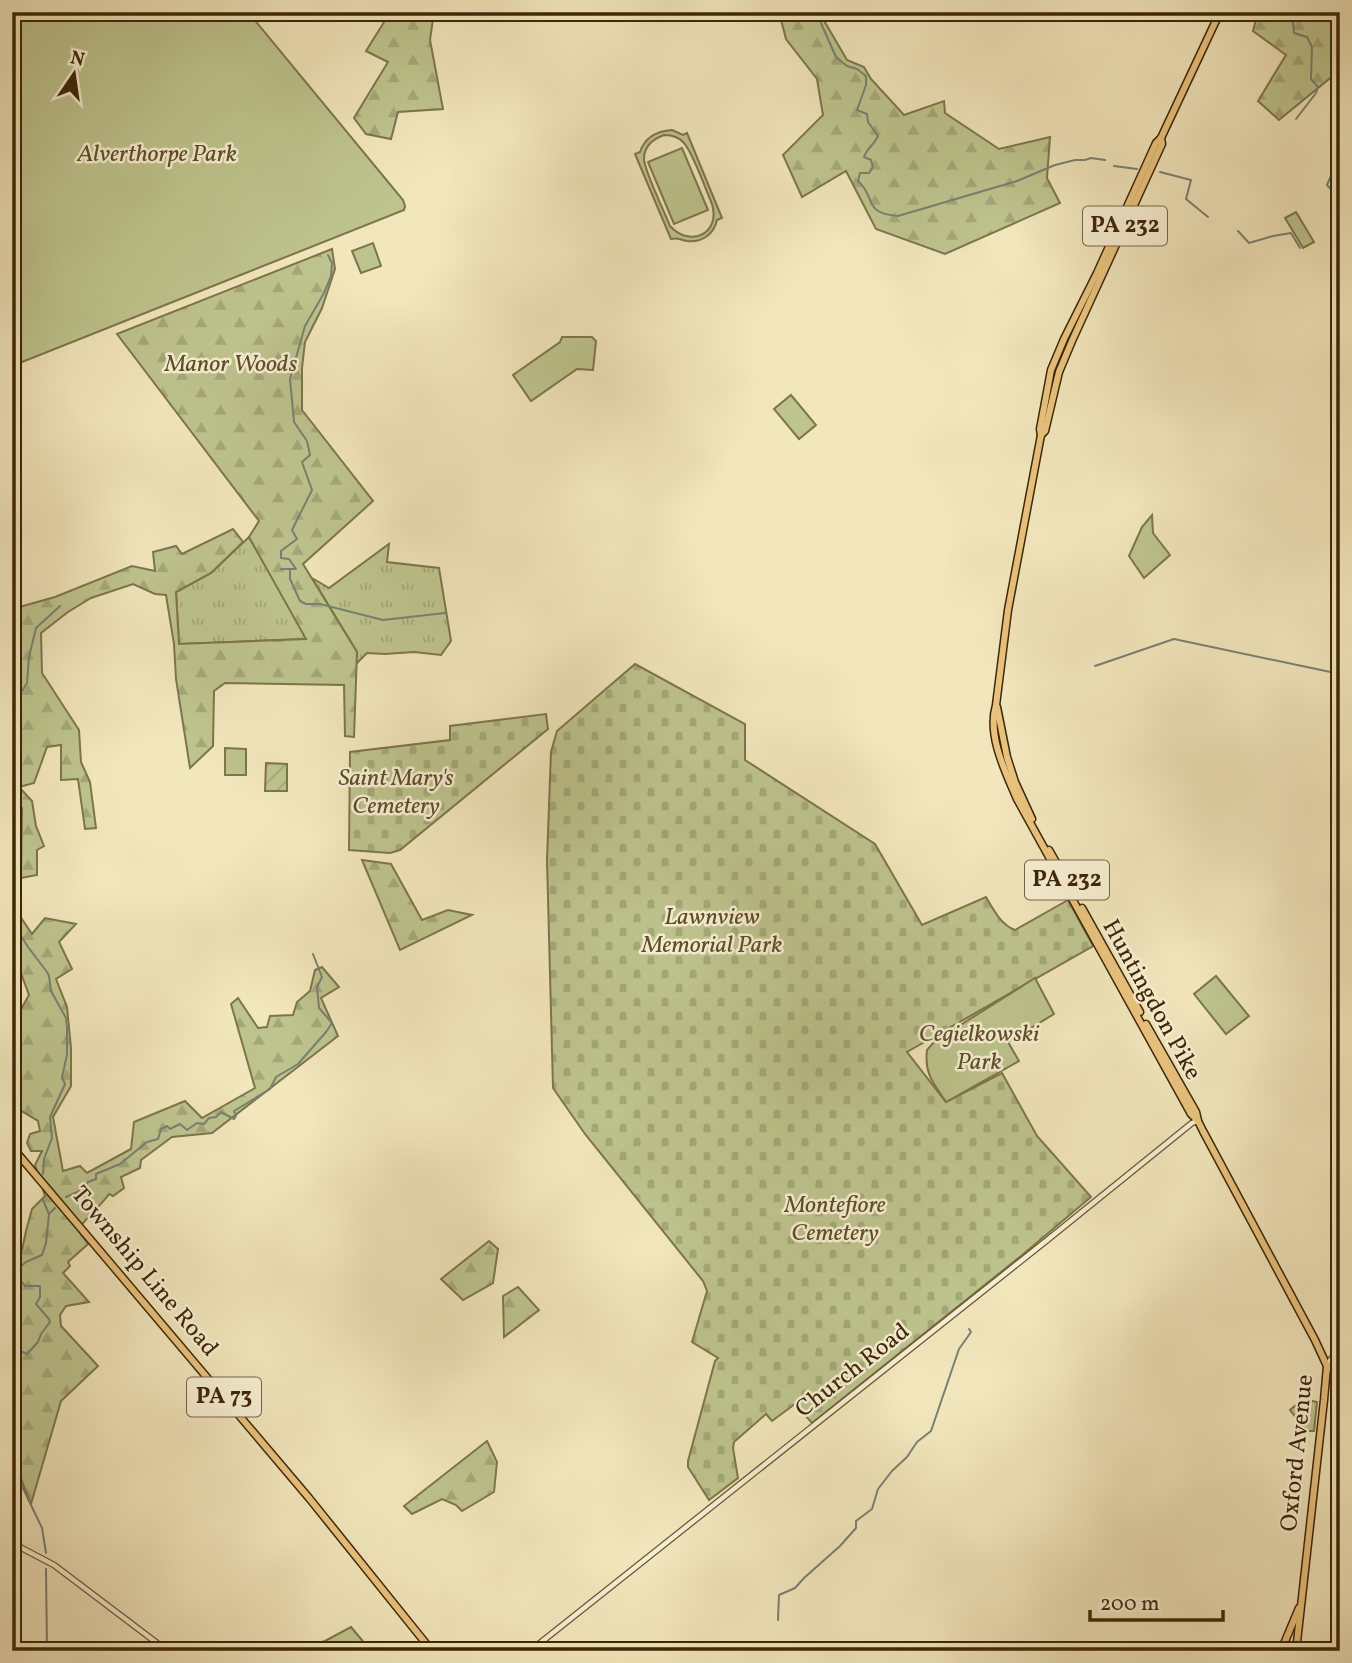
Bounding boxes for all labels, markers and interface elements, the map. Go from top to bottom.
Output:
north arrow [38,38,108,108]
text: N [68,45,87,74]
park label: Alverthorpe Park [76,138,237,172]
road number: PA 232 [1083,206,1167,246]
park label: Manor Woods [164,348,297,382]
park label: Saint Mary's Cemetery [338,762,454,824]
road number: PA 232 [1025,860,1109,900]
park label: Lawnview Memorial Park [641,901,782,963]
street label: Huntingdon Pike [1093,914,1209,1086]
park label: Cegielkowski Park [919,1018,1040,1080]
street label: Township Line Road [62,1179,226,1365]
park label: Montefiore Cemetery [783,1189,886,1251]
street label: Church Road [789,1315,917,1427]
street label: Oxford Avenue [1273,1373,1323,1533]
road number: PA 73 [187,1378,261,1416]
scale bar [1090,1579,1222,1623]
text: 200 m [1100,1590,1160,1619]

